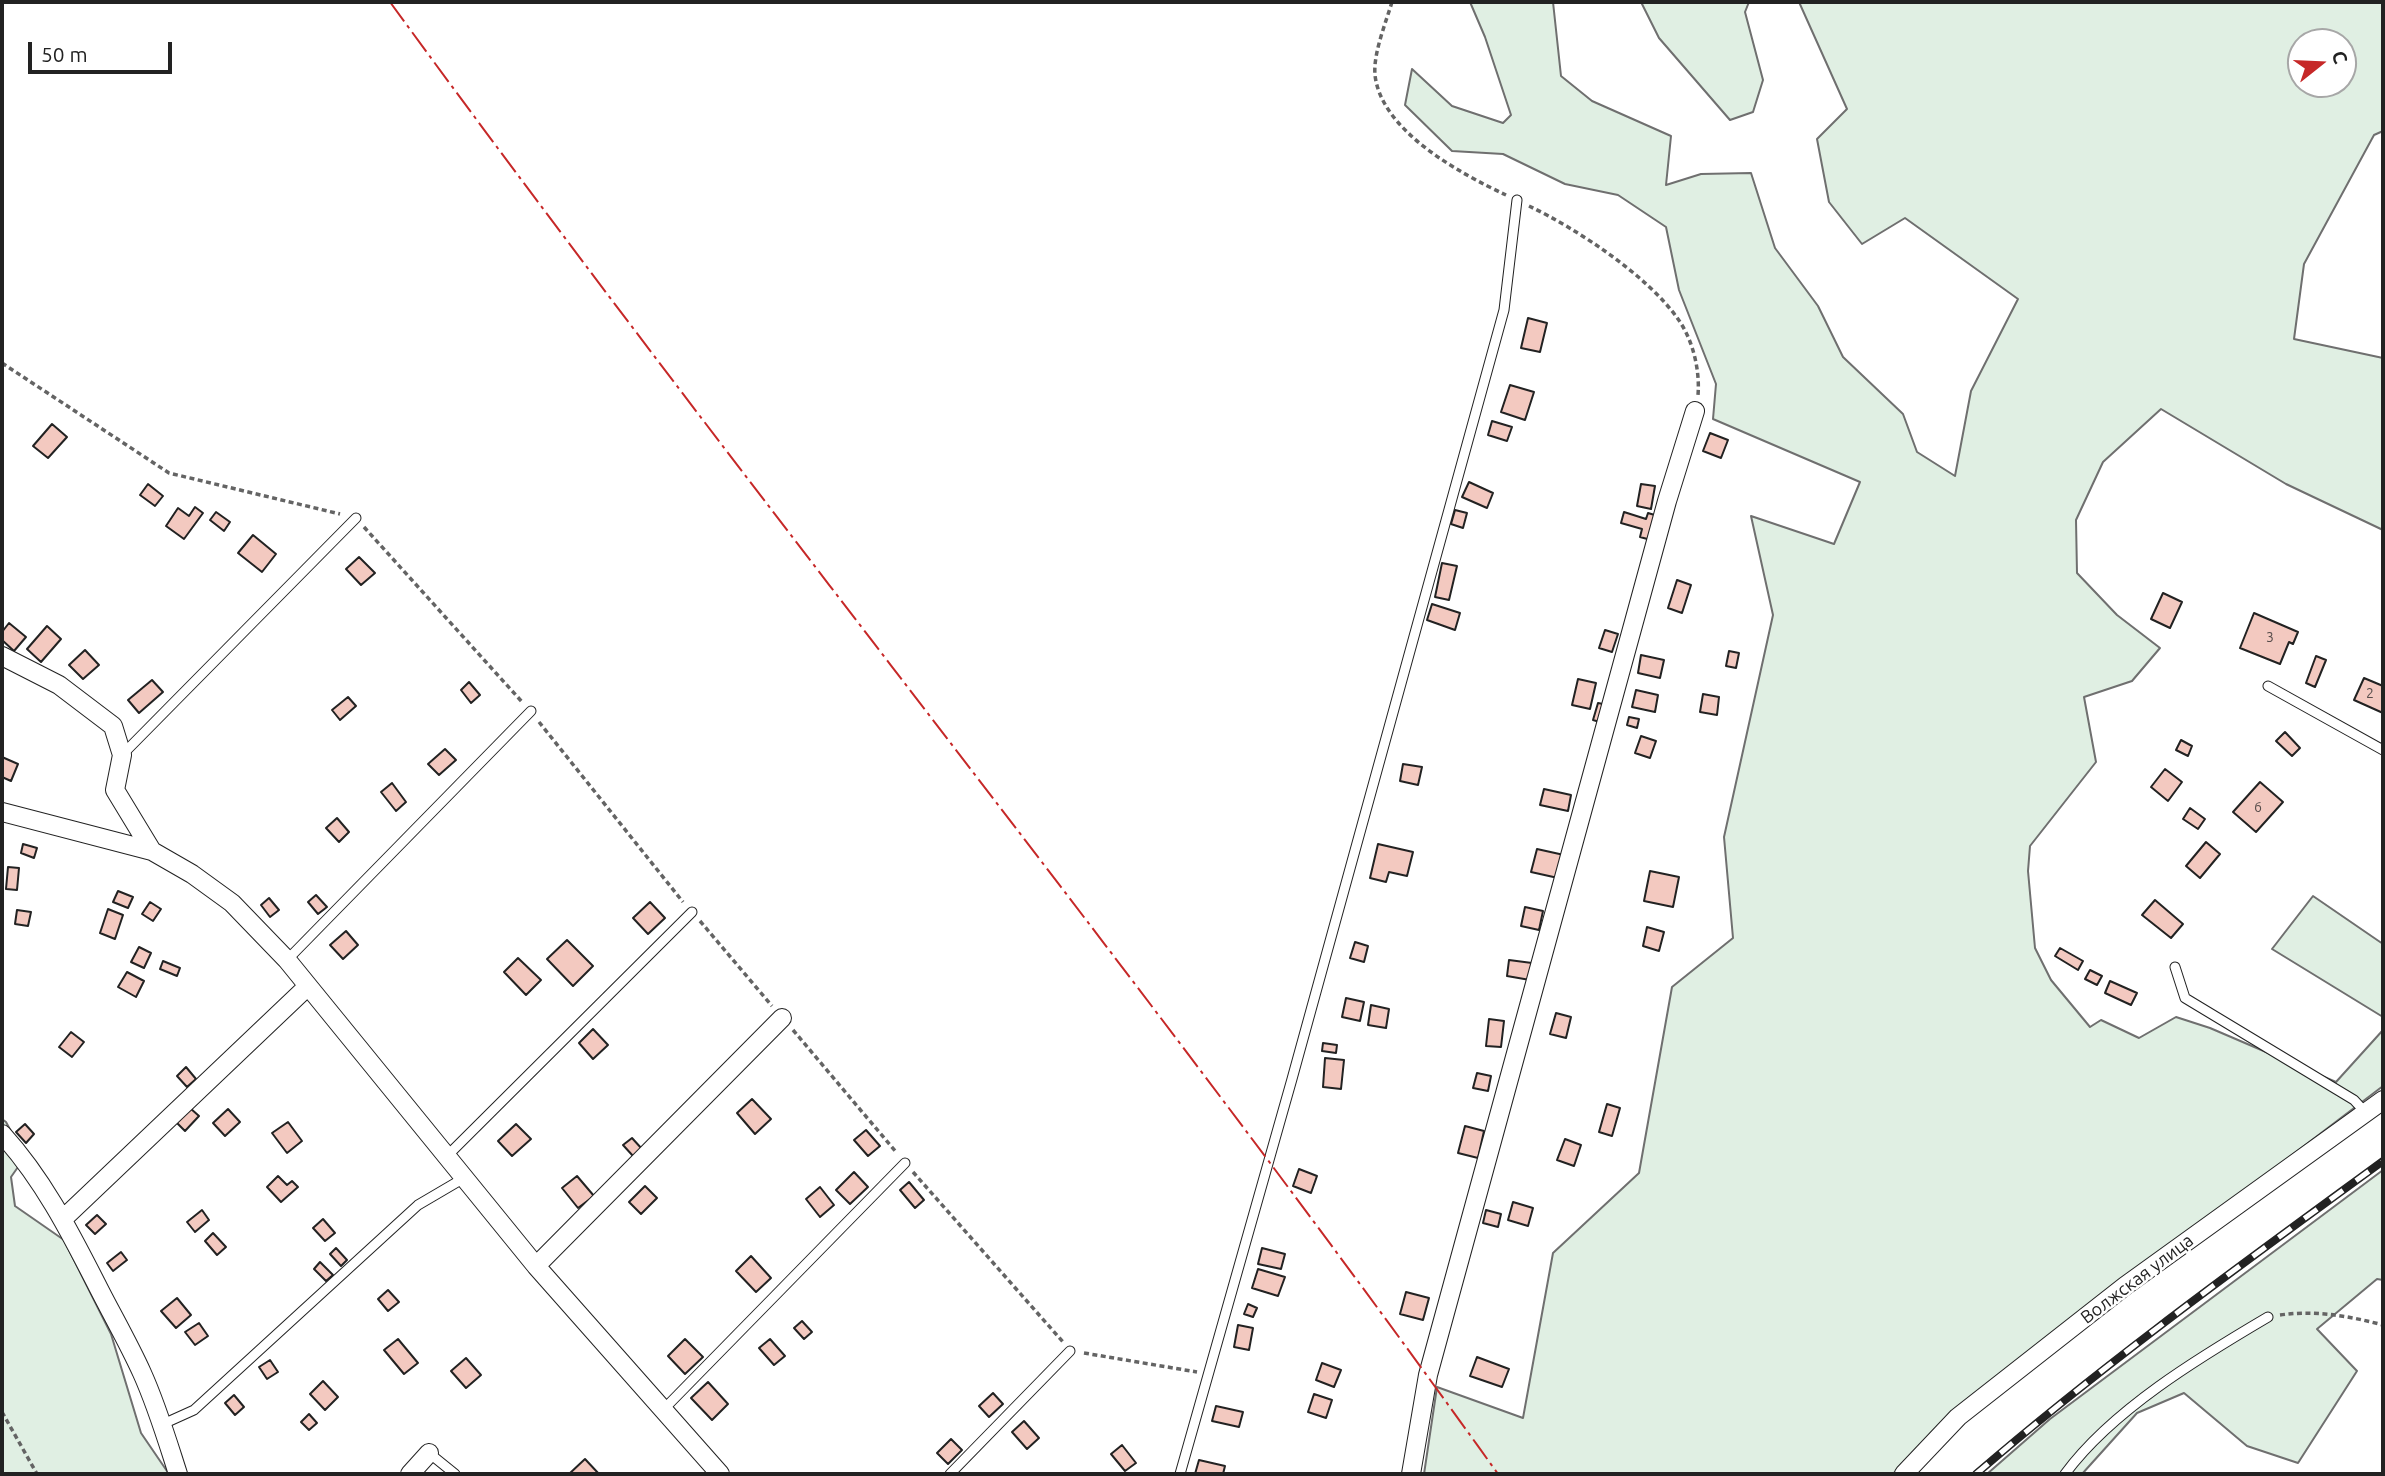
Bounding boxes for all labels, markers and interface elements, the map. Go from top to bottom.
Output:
scale bar [32,28,175,72]
north arrow [2287,28,2357,98]
text: 50 m [41,42,88,66]
text: С [2328,48,2352,66]
house number: 3 [2266,629,2274,645]
house number: 2 [2366,685,2374,701]
house number: 6 [2254,799,2262,815]
street label: Волжская улица [2076,1230,2198,1328]

